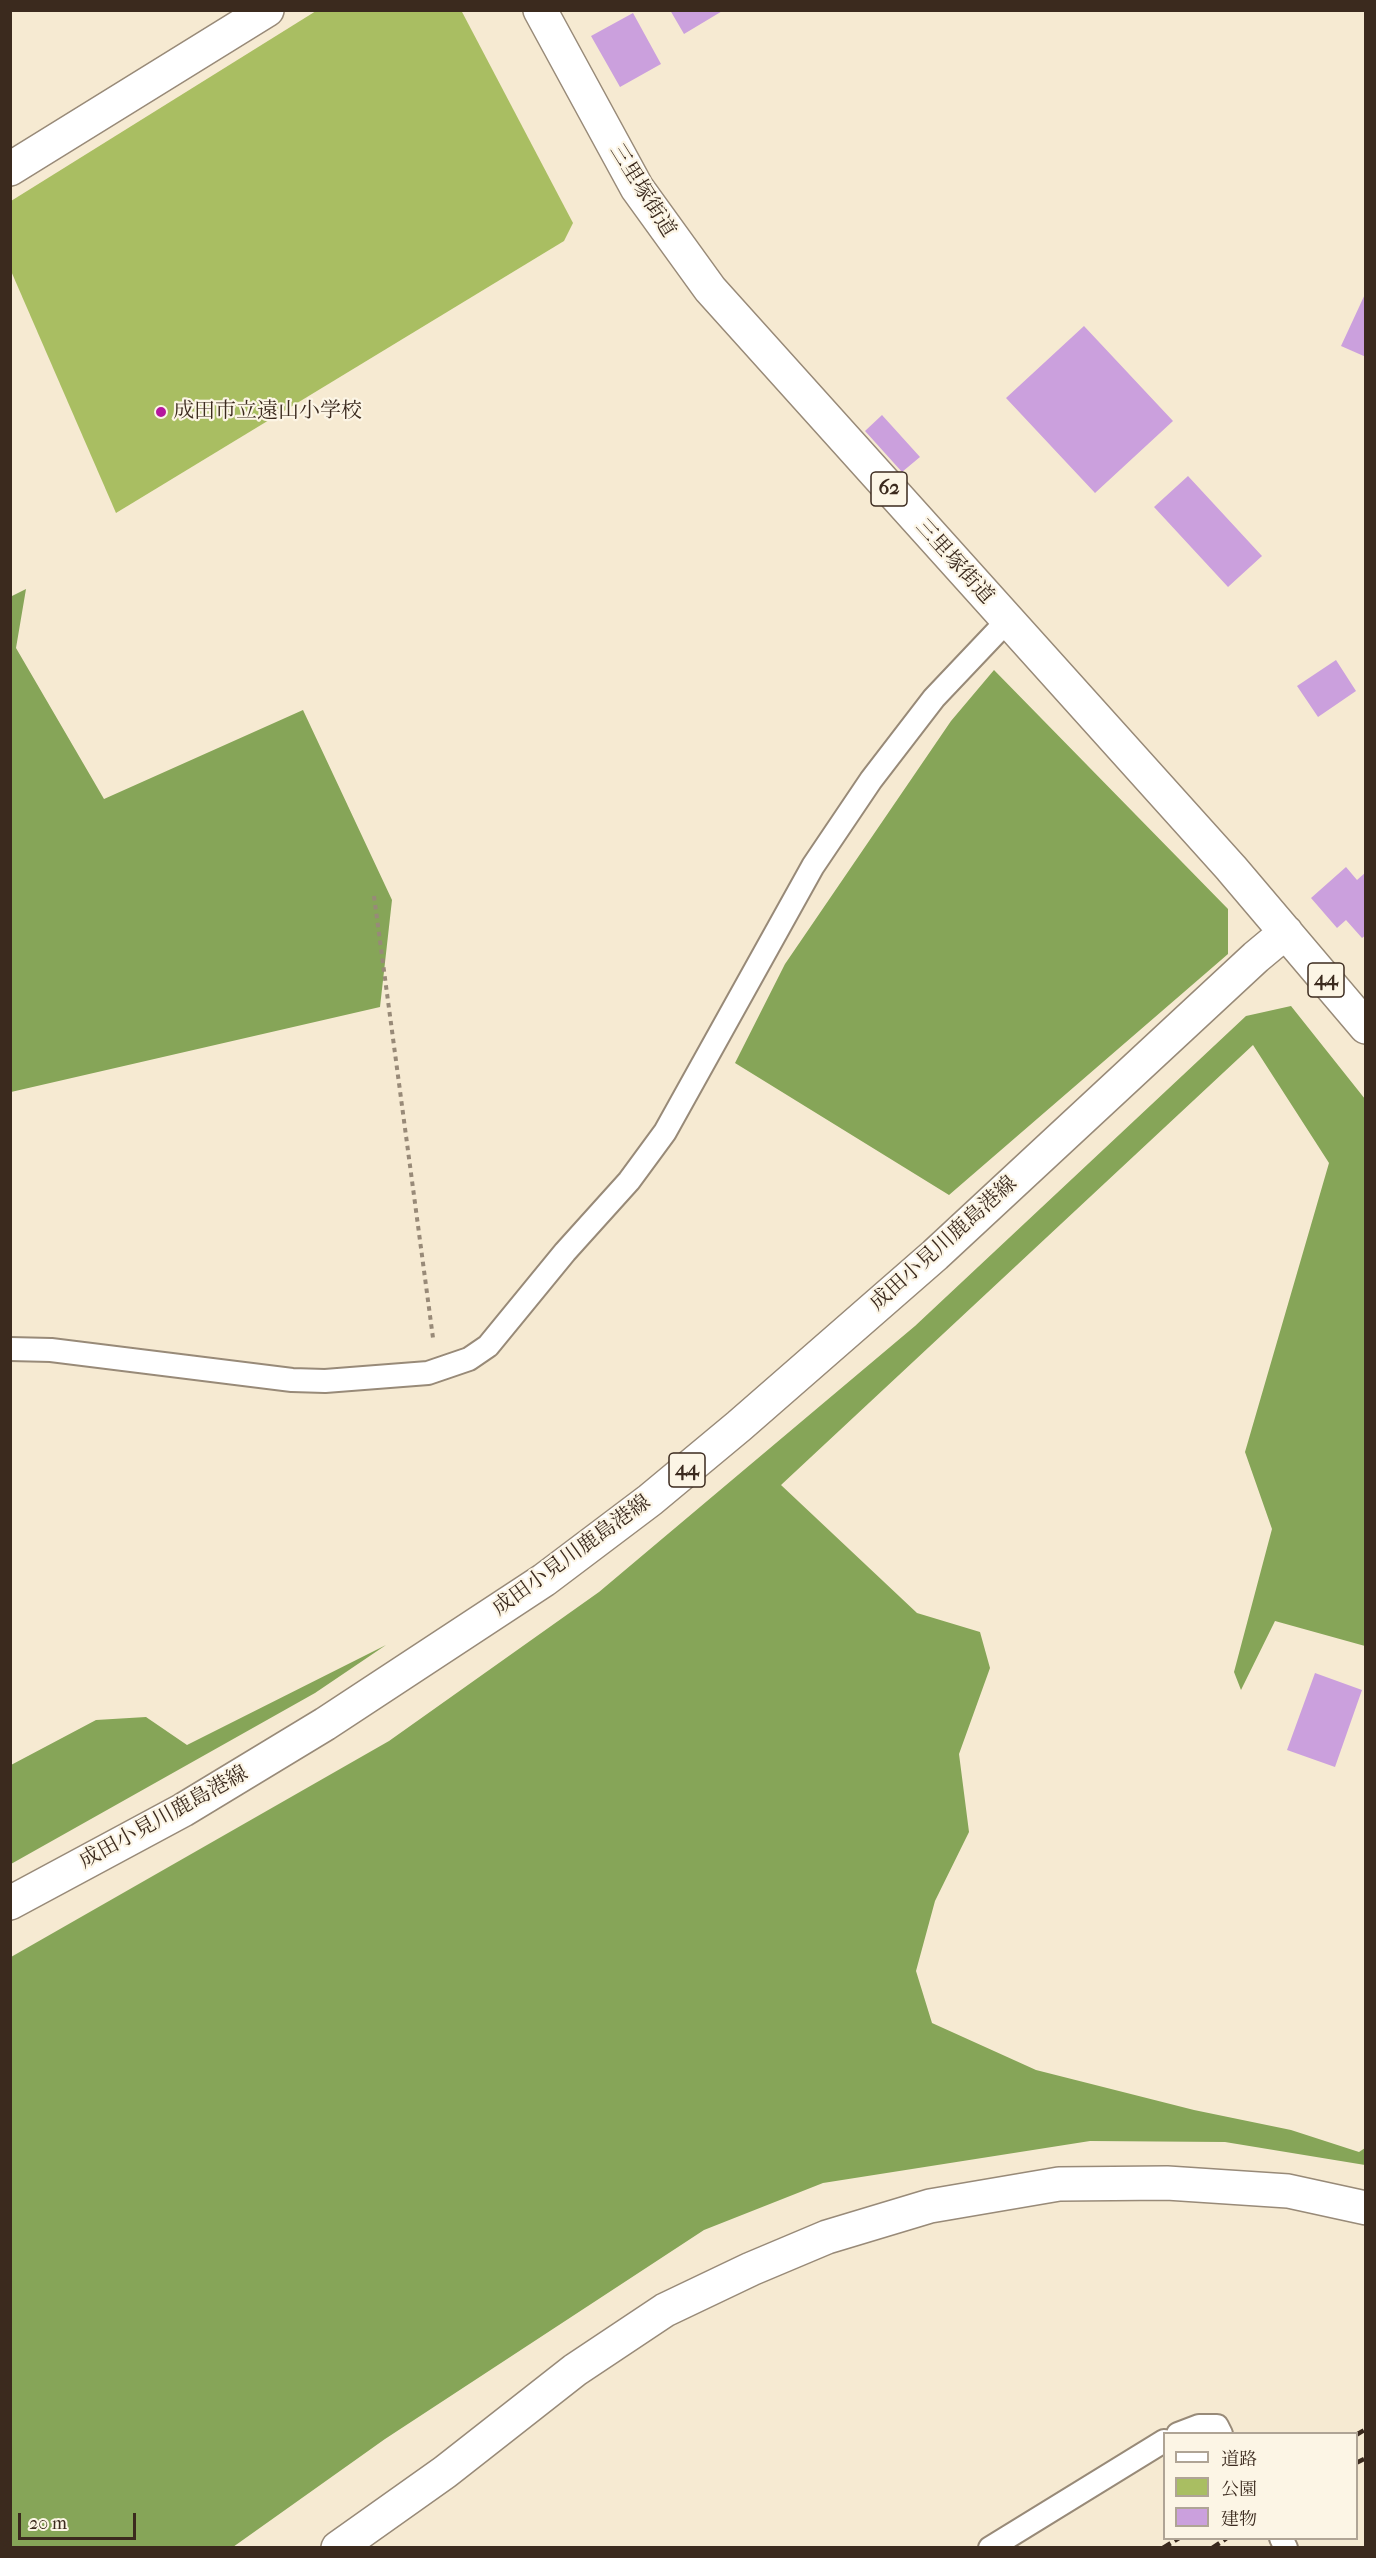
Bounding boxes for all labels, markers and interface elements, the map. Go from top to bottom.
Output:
street label: 三里塚街道 [603,140,681,242]
place label: 成田市立遠山小学校 [173,399,362,425]
marker: 成田市立遠山小学校 [154,405,168,419]
road number: 62 [871,472,907,506]
street label: 三里塚街道 [910,515,998,609]
road number: 44 [1308,963,1344,997]
street label: 成田小見川鹿島港線 [865,1171,1023,1317]
road number: 44 [669,1453,705,1487]
street label: 成田小見川鹿島港線 [488,1490,656,1622]
street label: 成田小見川鹿島港線 [75,1761,253,1875]
legend [1163,2432,1358,2540]
text: 道路 [1221,2449,1257,2470]
text: 公園 [1221,2479,1257,2500]
scale bar [21,2501,140,2539]
text: 建物 [1221,2509,1257,2530]
text: 20 m [29,2513,67,2534]

